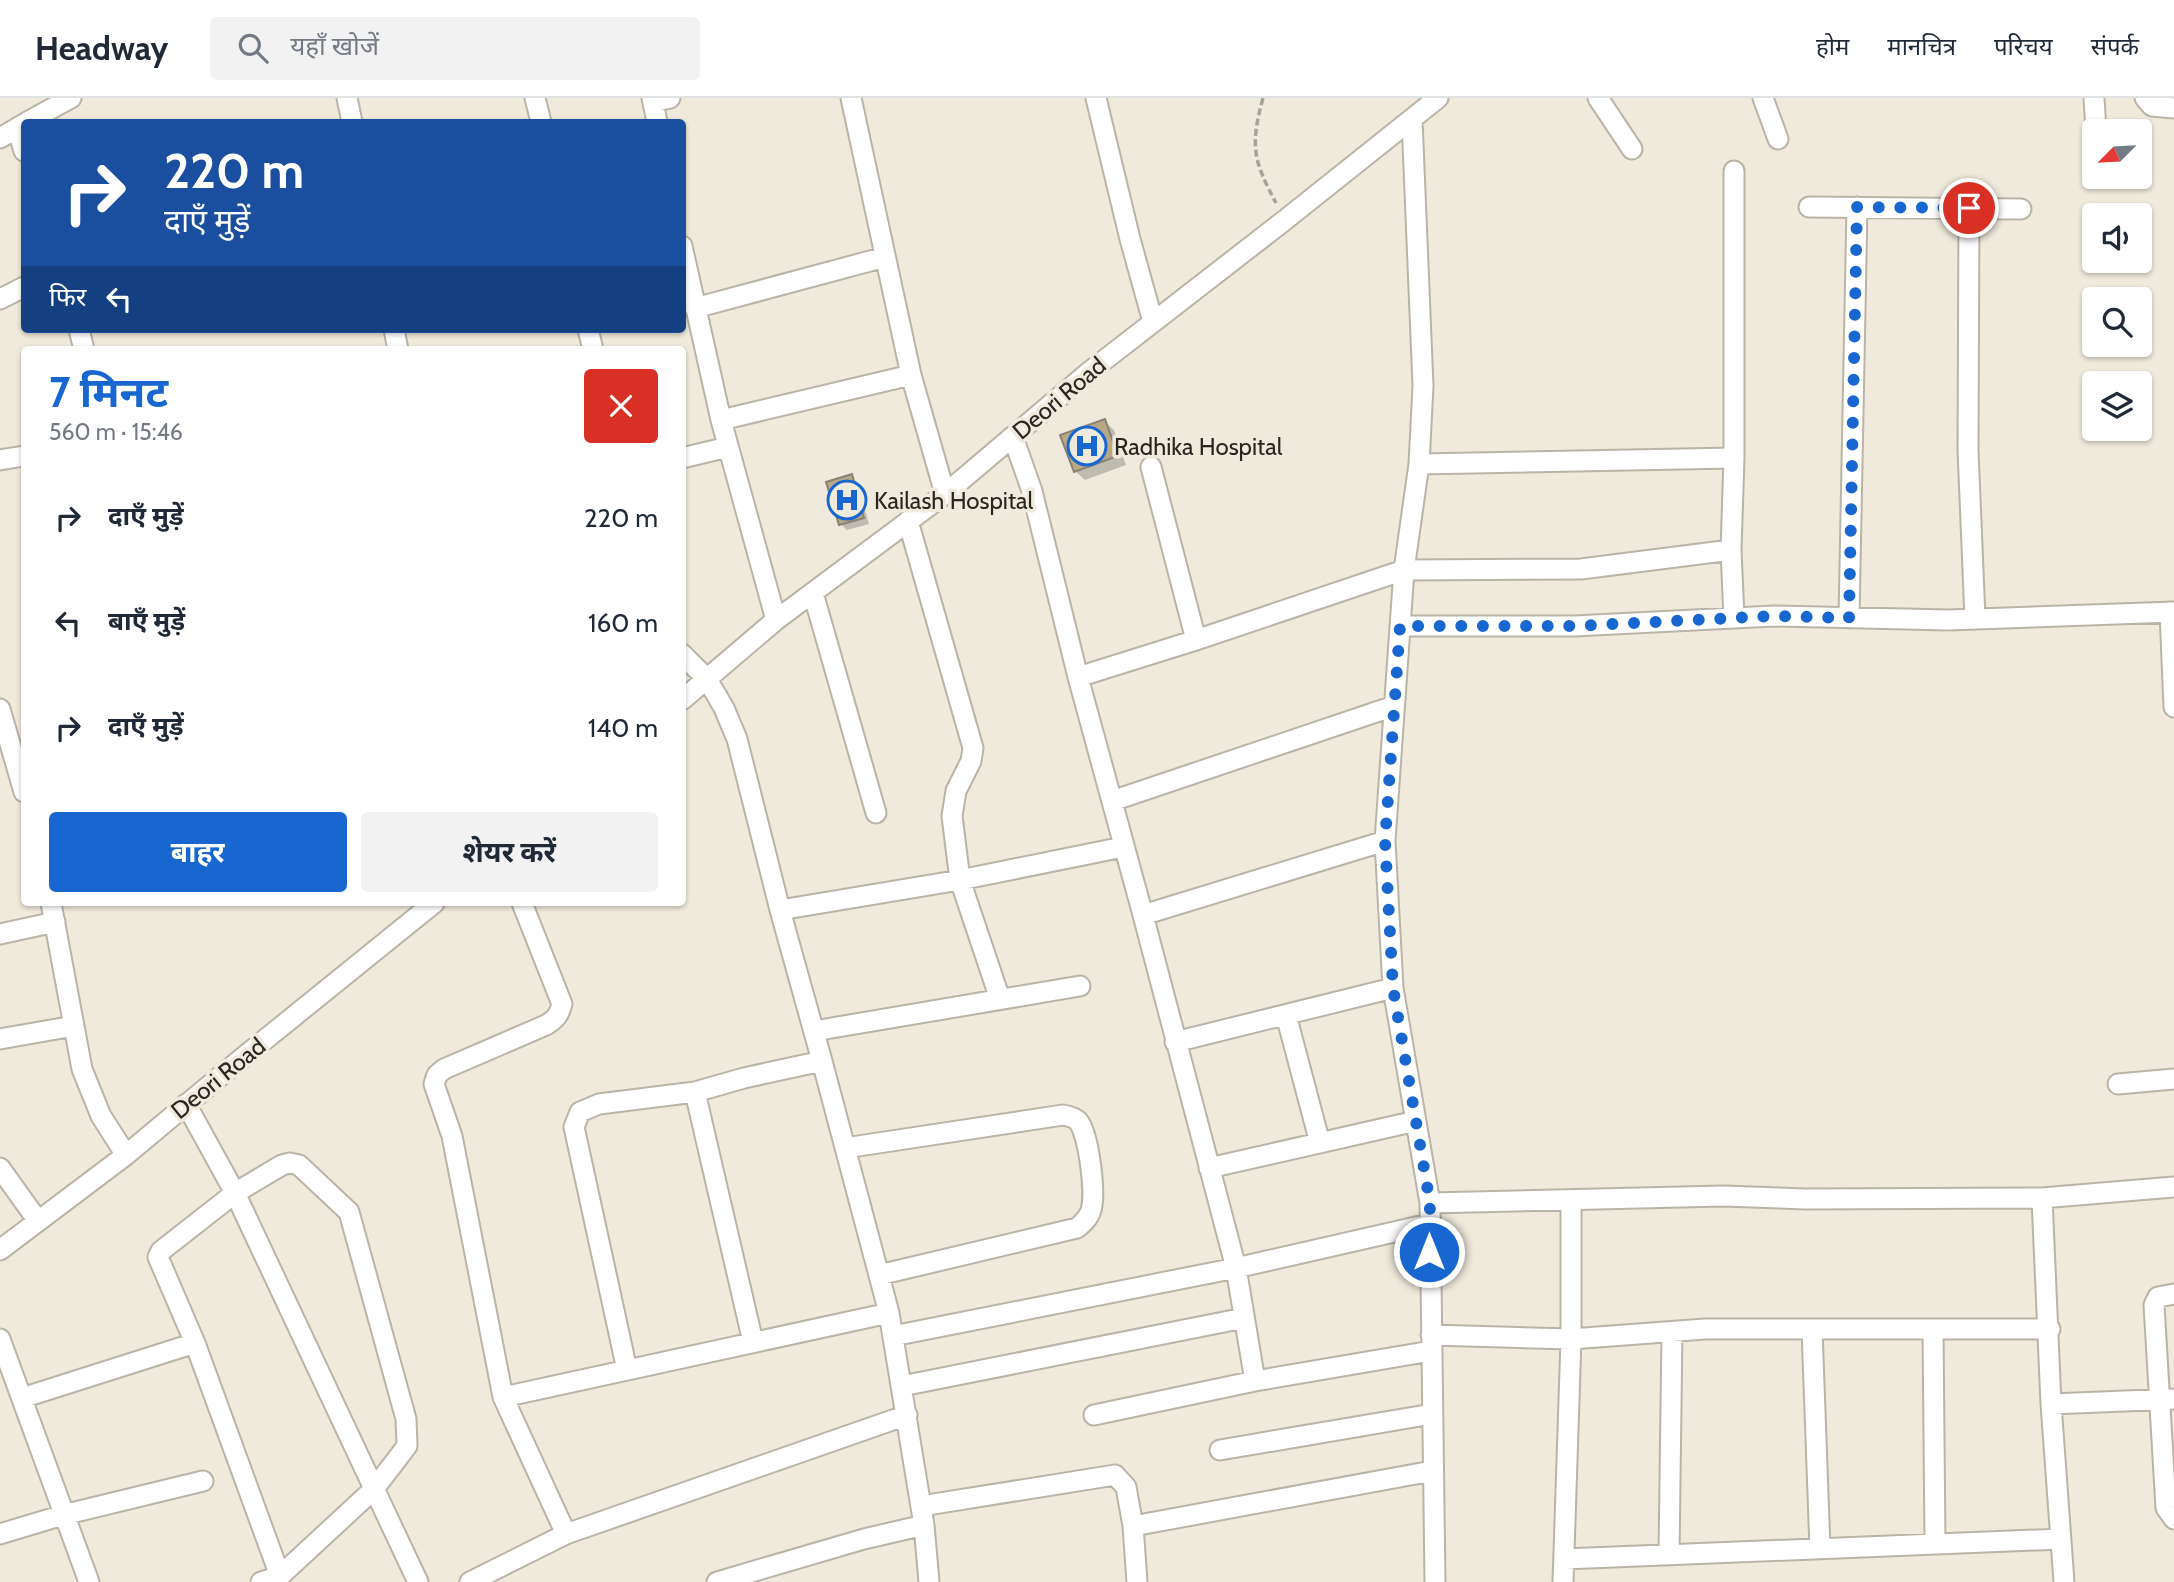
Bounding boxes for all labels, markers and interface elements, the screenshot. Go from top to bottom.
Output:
search box [210,17,700,80]
text: Headway [35,28,168,68]
icon: search [234,29,272,67]
text: यहाँ खोजें [290,30,379,62]
text: होम [1816,32,1849,61]
text: मानचित्र [1887,32,1956,61]
text: परिचय [1994,32,2053,61]
text: संपर्क [2091,32,2139,61]
north arrow [2082,119,2152,189]
map controls [2082,119,2152,441]
text: 220 m [164,141,304,200]
icon: right [49,147,140,238]
pin [1939,178,1999,238]
icon: arrive [1950,189,1988,227]
text: दाएँ मुड़ें [164,201,250,240]
button: sound [2082,203,2152,273]
icon: left [100,280,138,318]
text: फिर [49,281,86,313]
button: search [2082,287,2152,357]
street label: Deori Road [1006,351,1112,445]
text: 7 मिनट [49,366,168,418]
button: close [584,369,658,443]
button: layers [2082,371,2152,441]
text: 560 m · 15:46 [49,418,183,446]
hospital icon: Radhika Hospital [1066,425,1108,467]
place label: Radhika Hospital [1114,432,1283,461]
hospital icon: Kailash Hospital [826,479,868,521]
place label: Kailash Hospital [874,486,1034,515]
icon: right [49,499,87,537]
text: दाएँ मुड़ें [108,500,184,532]
text: 220 m [584,502,658,534]
icon: left [49,604,87,642]
text: बाएँ मुड़ें [108,605,185,637]
text: 160 m [588,607,658,639]
icon: right [49,709,87,747]
text: दाएँ मुड़ें [108,710,184,742]
text: 140 m [588,712,658,744]
button: बाहर [49,812,347,892]
button: शेयर करें [361,812,658,892]
street label: Deori Road [165,1031,271,1125]
position arrow [1392,1215,1466,1289]

